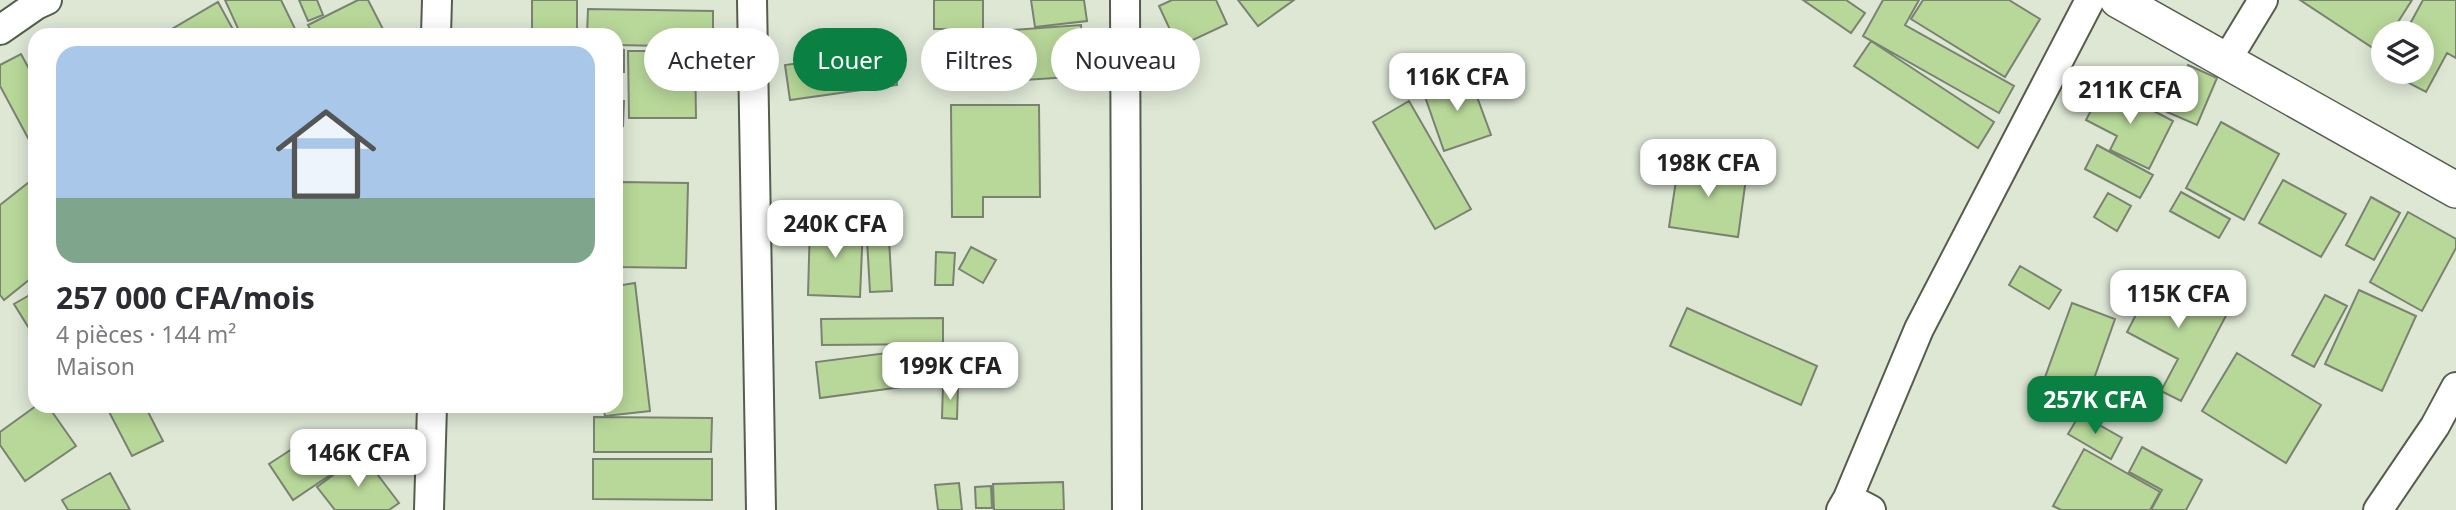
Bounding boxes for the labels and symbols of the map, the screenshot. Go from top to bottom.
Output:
pin: 116K CFA [1385,54,1529,113]
pin: 211K CFA [2058,66,2202,126]
pin: 198K CFA [1636,140,1780,199]
pin: 240K CFA [763,201,907,260]
pin: 115K CFA [2106,270,2250,330]
pin: 199K CFA [878,342,1022,402]
pin: 257K CFA [2023,376,2167,436]
pin: 146K CFA [286,430,430,489]

